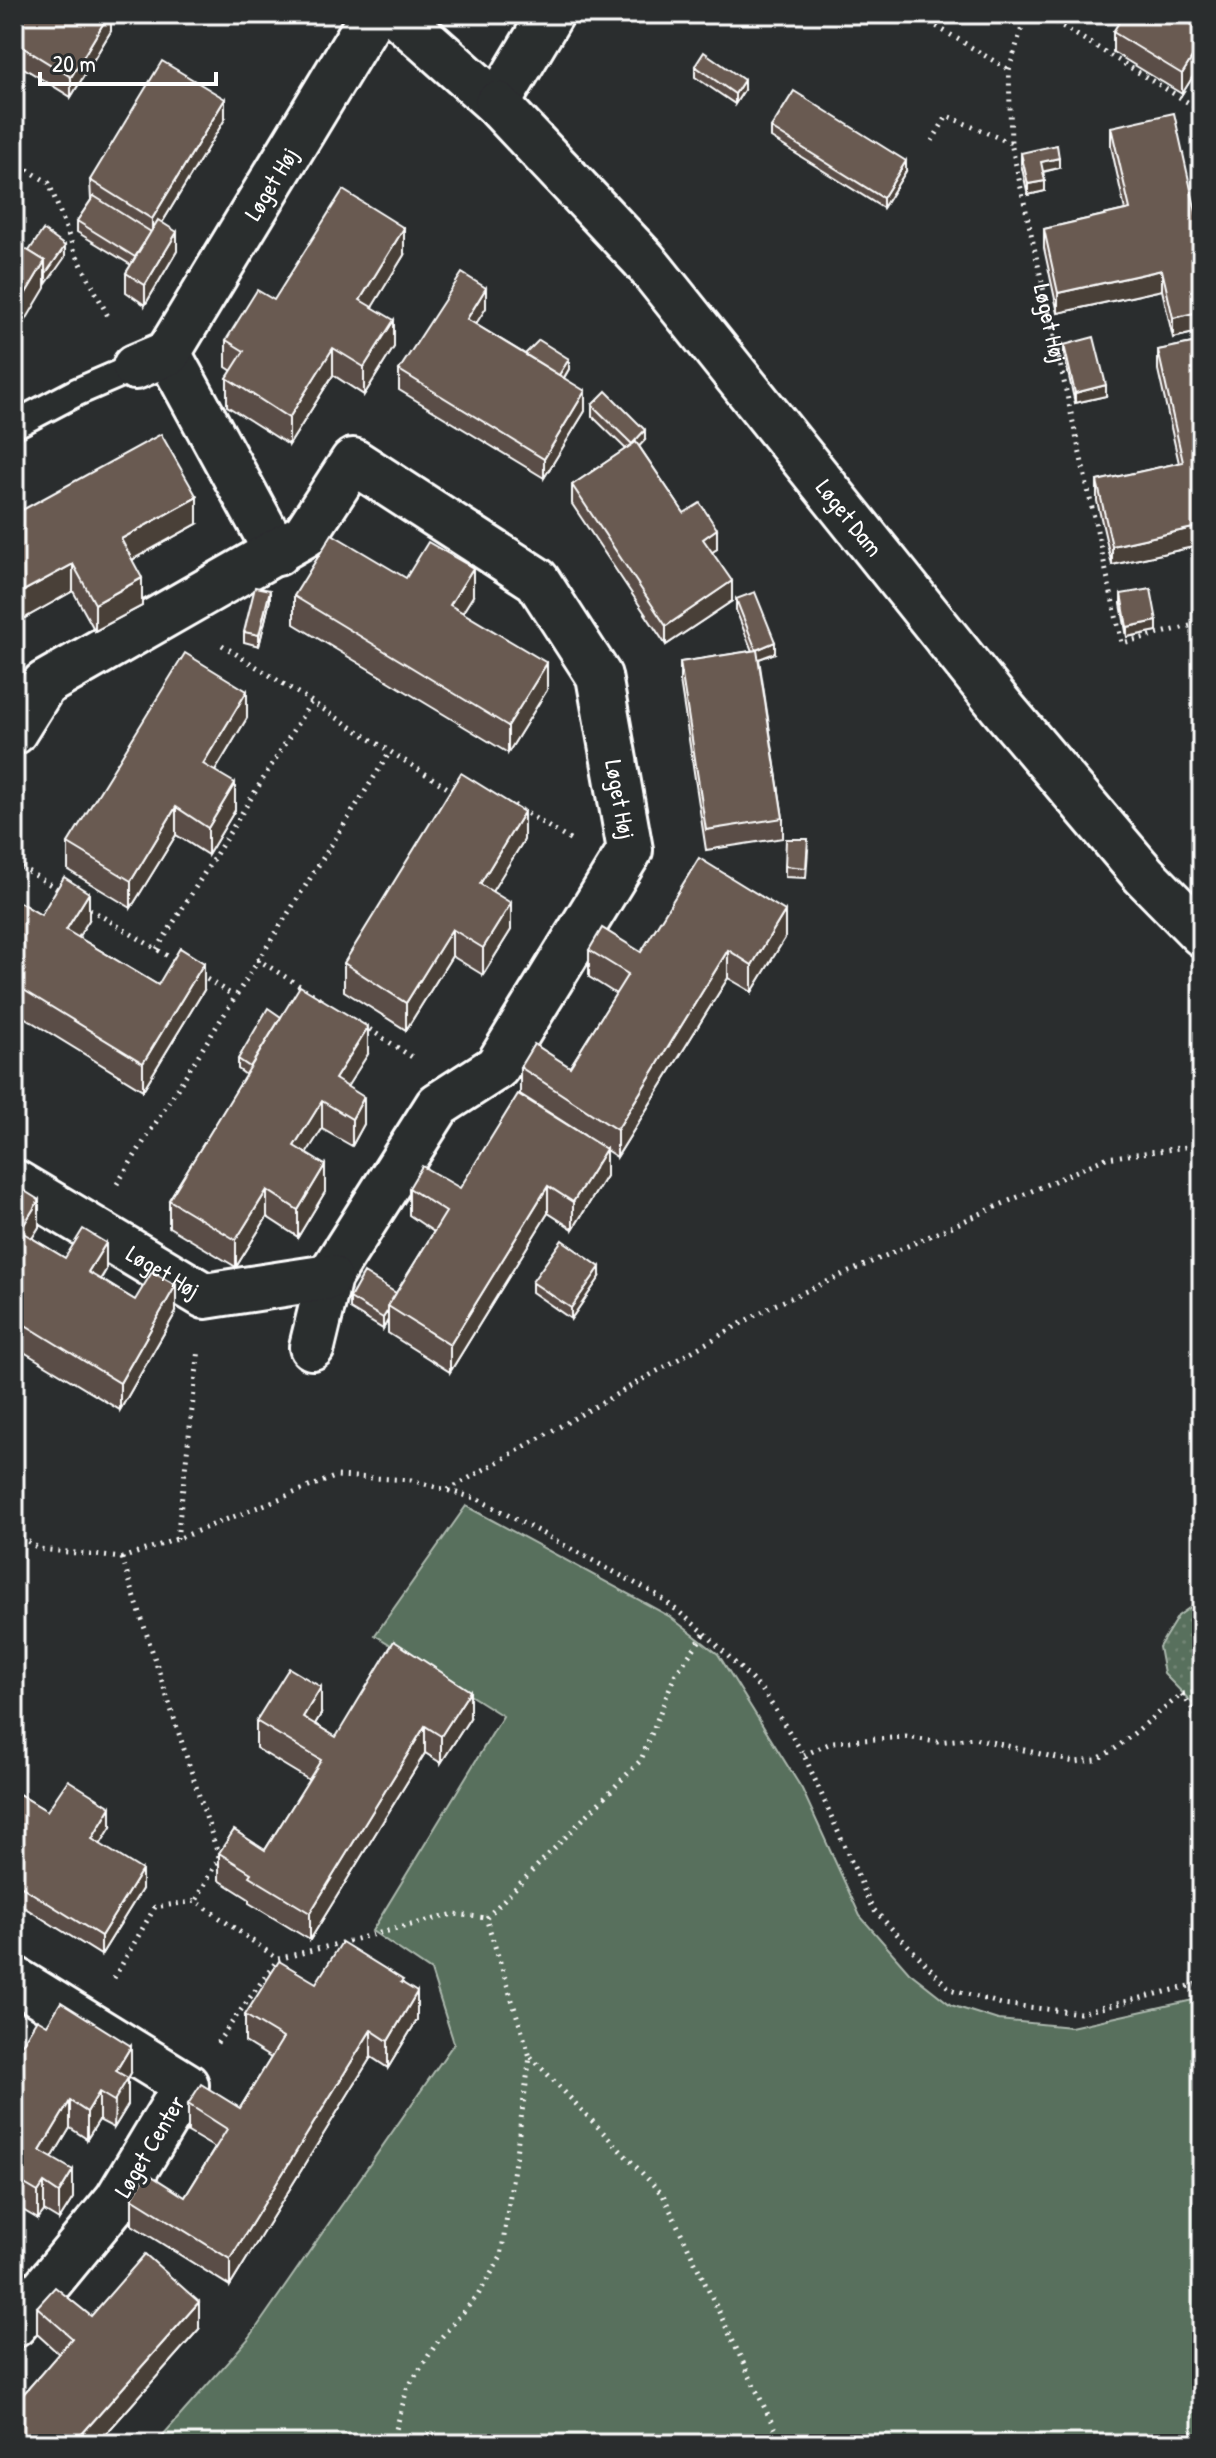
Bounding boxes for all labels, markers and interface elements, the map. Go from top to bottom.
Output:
scale bar [40,36,216,86]
text: 20 m [52,47,96,79]
street label: Løget Høj [236,141,305,226]
street label: Løget Høj [1027,281,1075,366]
street label: Løget Dam [809,472,891,563]
street label: Løget Høj [598,757,644,842]
street label: Løget Høj [121,1237,206,1305]
street label: Løget Center [106,2089,192,2203]

